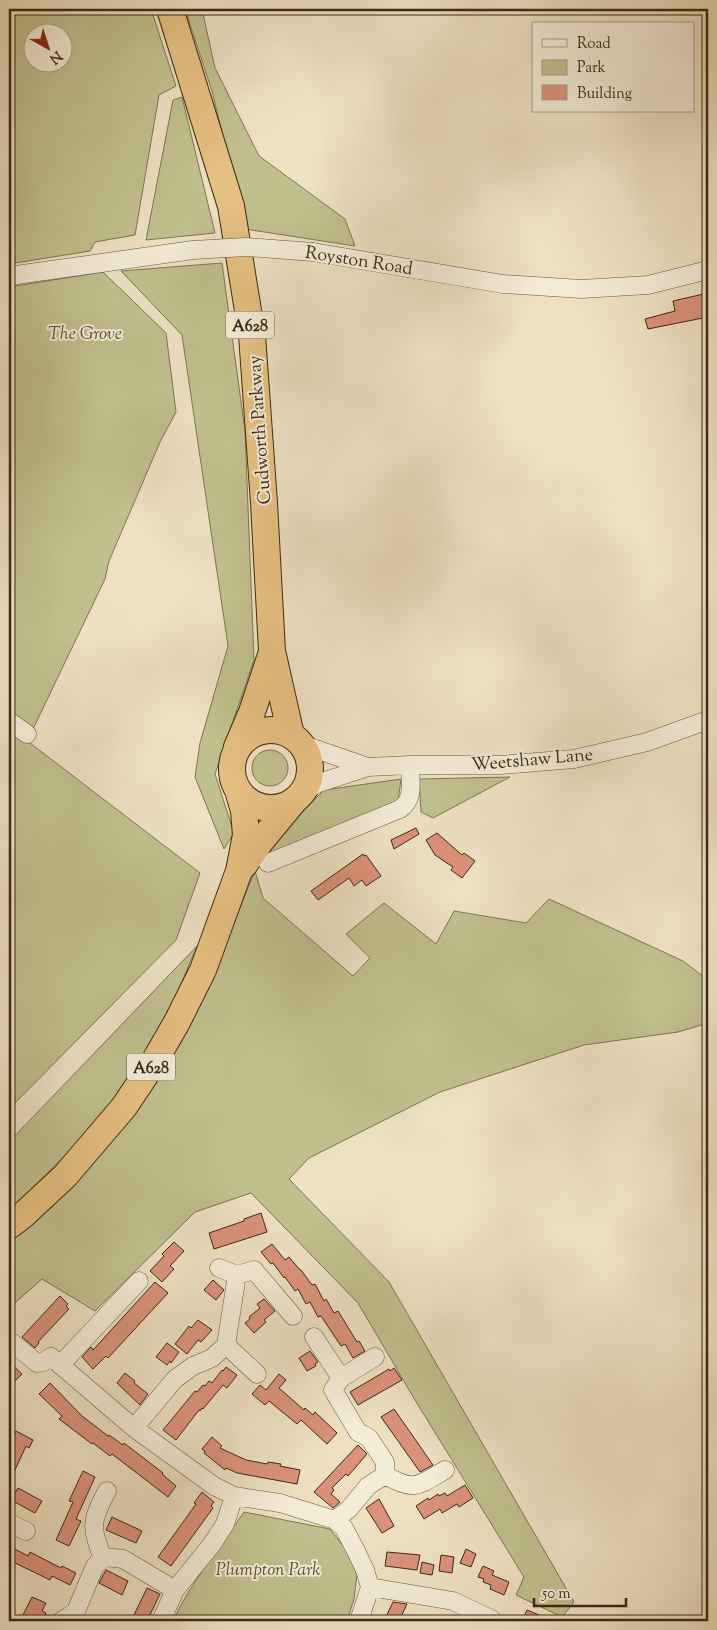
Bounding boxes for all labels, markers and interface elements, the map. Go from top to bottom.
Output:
north arrow [22,22,72,72]
legend [532,22,694,112]
text: Road [577,34,611,55]
text: N [44,45,66,68]
text: Park [577,58,606,79]
text: Building [577,84,632,105]
street label: Royston Road [303,241,414,283]
road number: A628 [226,312,274,338]
park label: The Grove [48,322,122,348]
street label: Cudworth Parkway [243,354,279,505]
street label: Weetshaw Lane [470,743,594,779]
road number: A628 [127,1054,175,1080]
park label: Plumpton Park [216,1558,320,1584]
scale bar [534,1575,627,1607]
text: 50 m [541,1584,571,1605]

